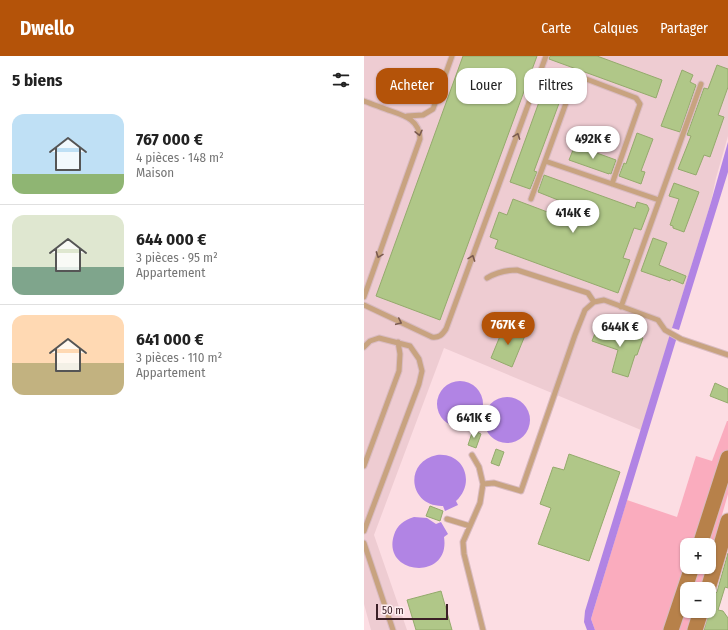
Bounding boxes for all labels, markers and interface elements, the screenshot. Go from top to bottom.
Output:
text: Dwello [20,17,74,40]
text: Carte [541,20,571,37]
text: Calques [593,20,638,37]
text: Partager [660,20,708,37]
chip: Acheter [376,68,448,104]
chip: Louer [456,68,516,104]
chip: Filtres [524,68,587,104]
icon: filters [330,69,352,91]
text: 5 biens [12,70,63,91]
pin: 492K € [560,126,626,160]
text: 767 000 € [136,129,203,150]
one-way arrow [414,129,422,136]
icon: home [44,130,92,178]
text: 492K € [575,131,611,146]
one-way arrow [513,132,521,139]
text: 4 pièces · 148 m² [136,150,224,165]
text: Maison [136,165,174,180]
pin: 414K € [540,200,606,234]
text: 414K € [555,205,591,220]
text: 644 000 € [136,229,206,250]
icon: home [44,231,92,279]
text: 3 pièces · 95 m² [136,250,218,265]
one-way arrow [375,252,384,259]
one-way arrow [468,254,476,261]
text: Appartement [136,265,205,280]
pin: 767K € [475,312,541,346]
pin: 644K € [587,314,653,348]
one-way arrow [395,317,403,325]
text: 767K € [491,317,525,332]
text: 644K € [601,319,639,334]
text: 641 000 € [136,329,204,350]
icon: home [44,331,92,379]
text: 3 pièces · 110 m² [136,350,222,365]
text: Appartement [136,365,205,380]
pin: 641K € [441,405,507,439]
text: 641K € [456,410,492,425]
map controls [680,538,716,618]
button: + [680,538,716,574]
button: − [680,582,716,618]
scale bar [376,602,448,621]
text: 50 m [382,604,404,617]

